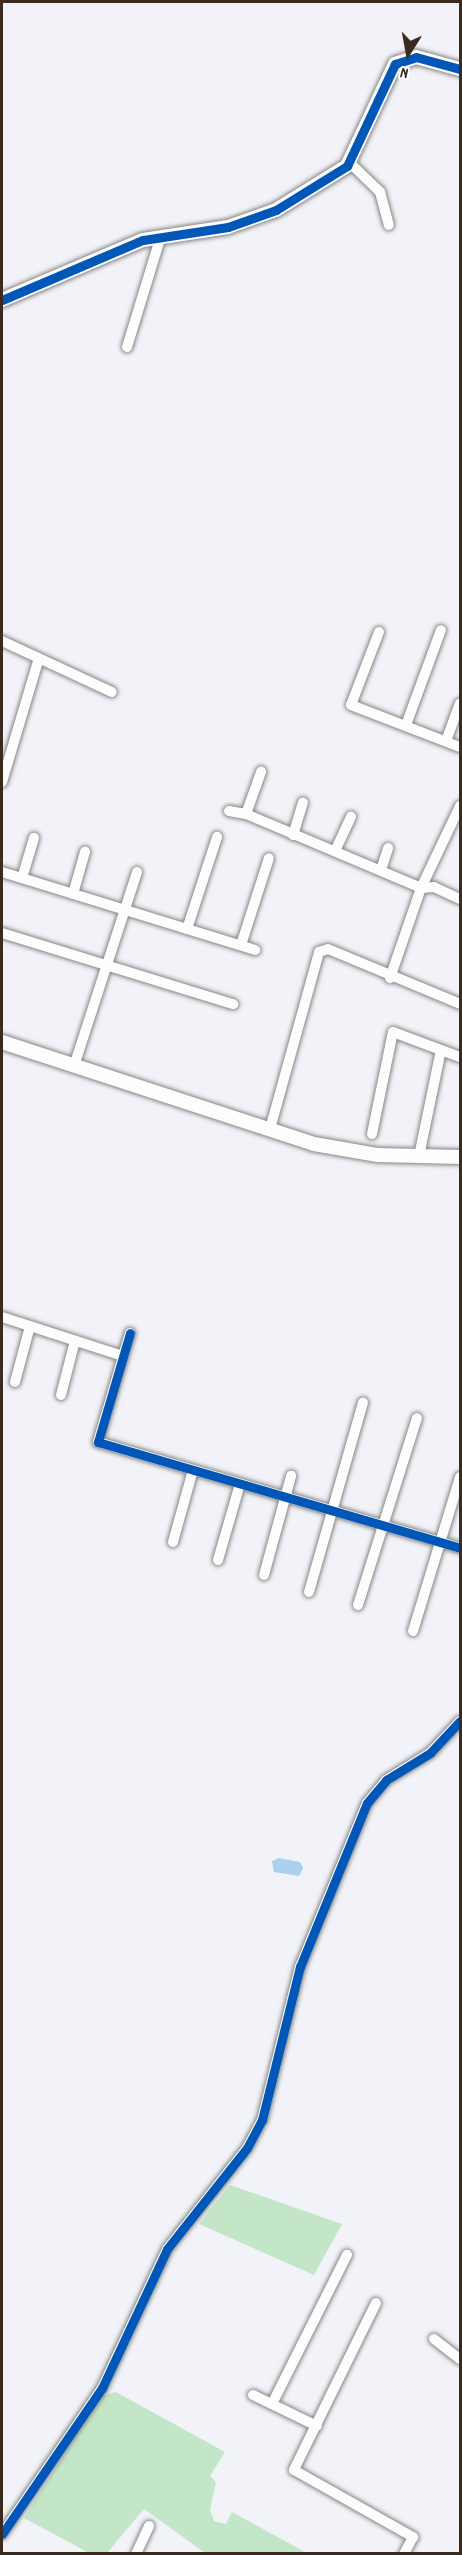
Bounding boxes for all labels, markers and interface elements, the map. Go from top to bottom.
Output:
north arrow [378,24,438,84]
text: N [398,60,411,84]

